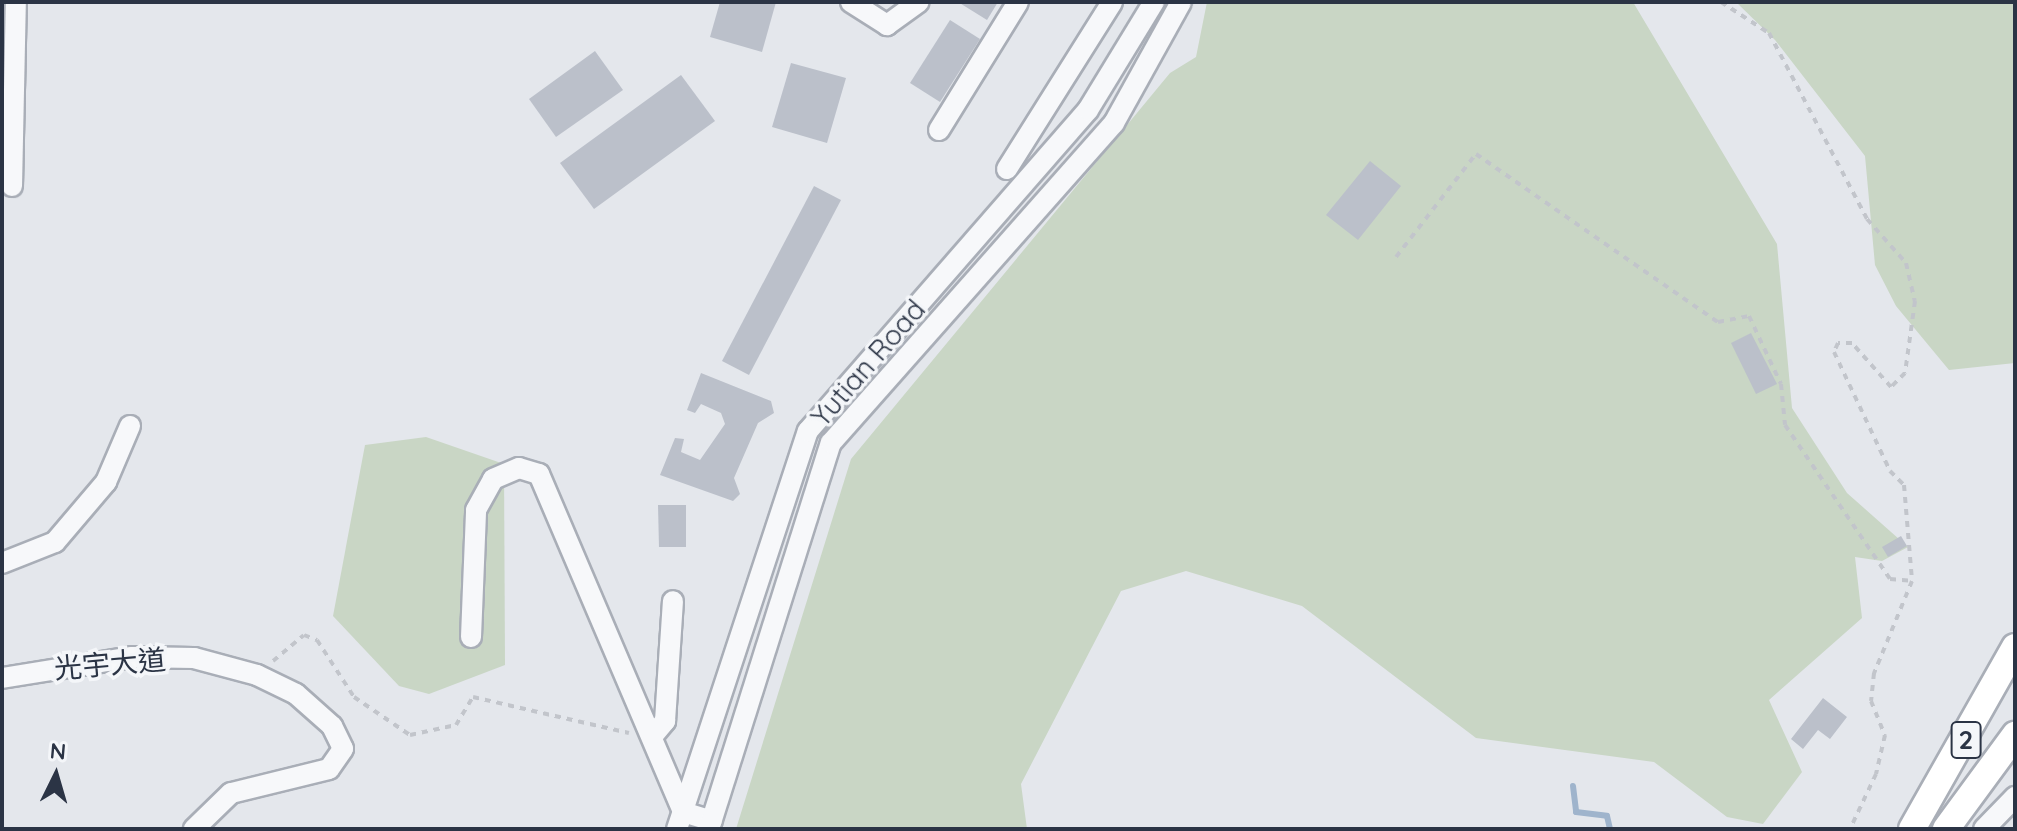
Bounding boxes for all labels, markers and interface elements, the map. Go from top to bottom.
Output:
street label: Yutian Road [804,293,932,433]
street label: 光宇大道 [53,642,167,686]
road number: 2 [1950,718,1982,762]
north arrow [16,735,96,815]
text: N [49,736,67,766]

